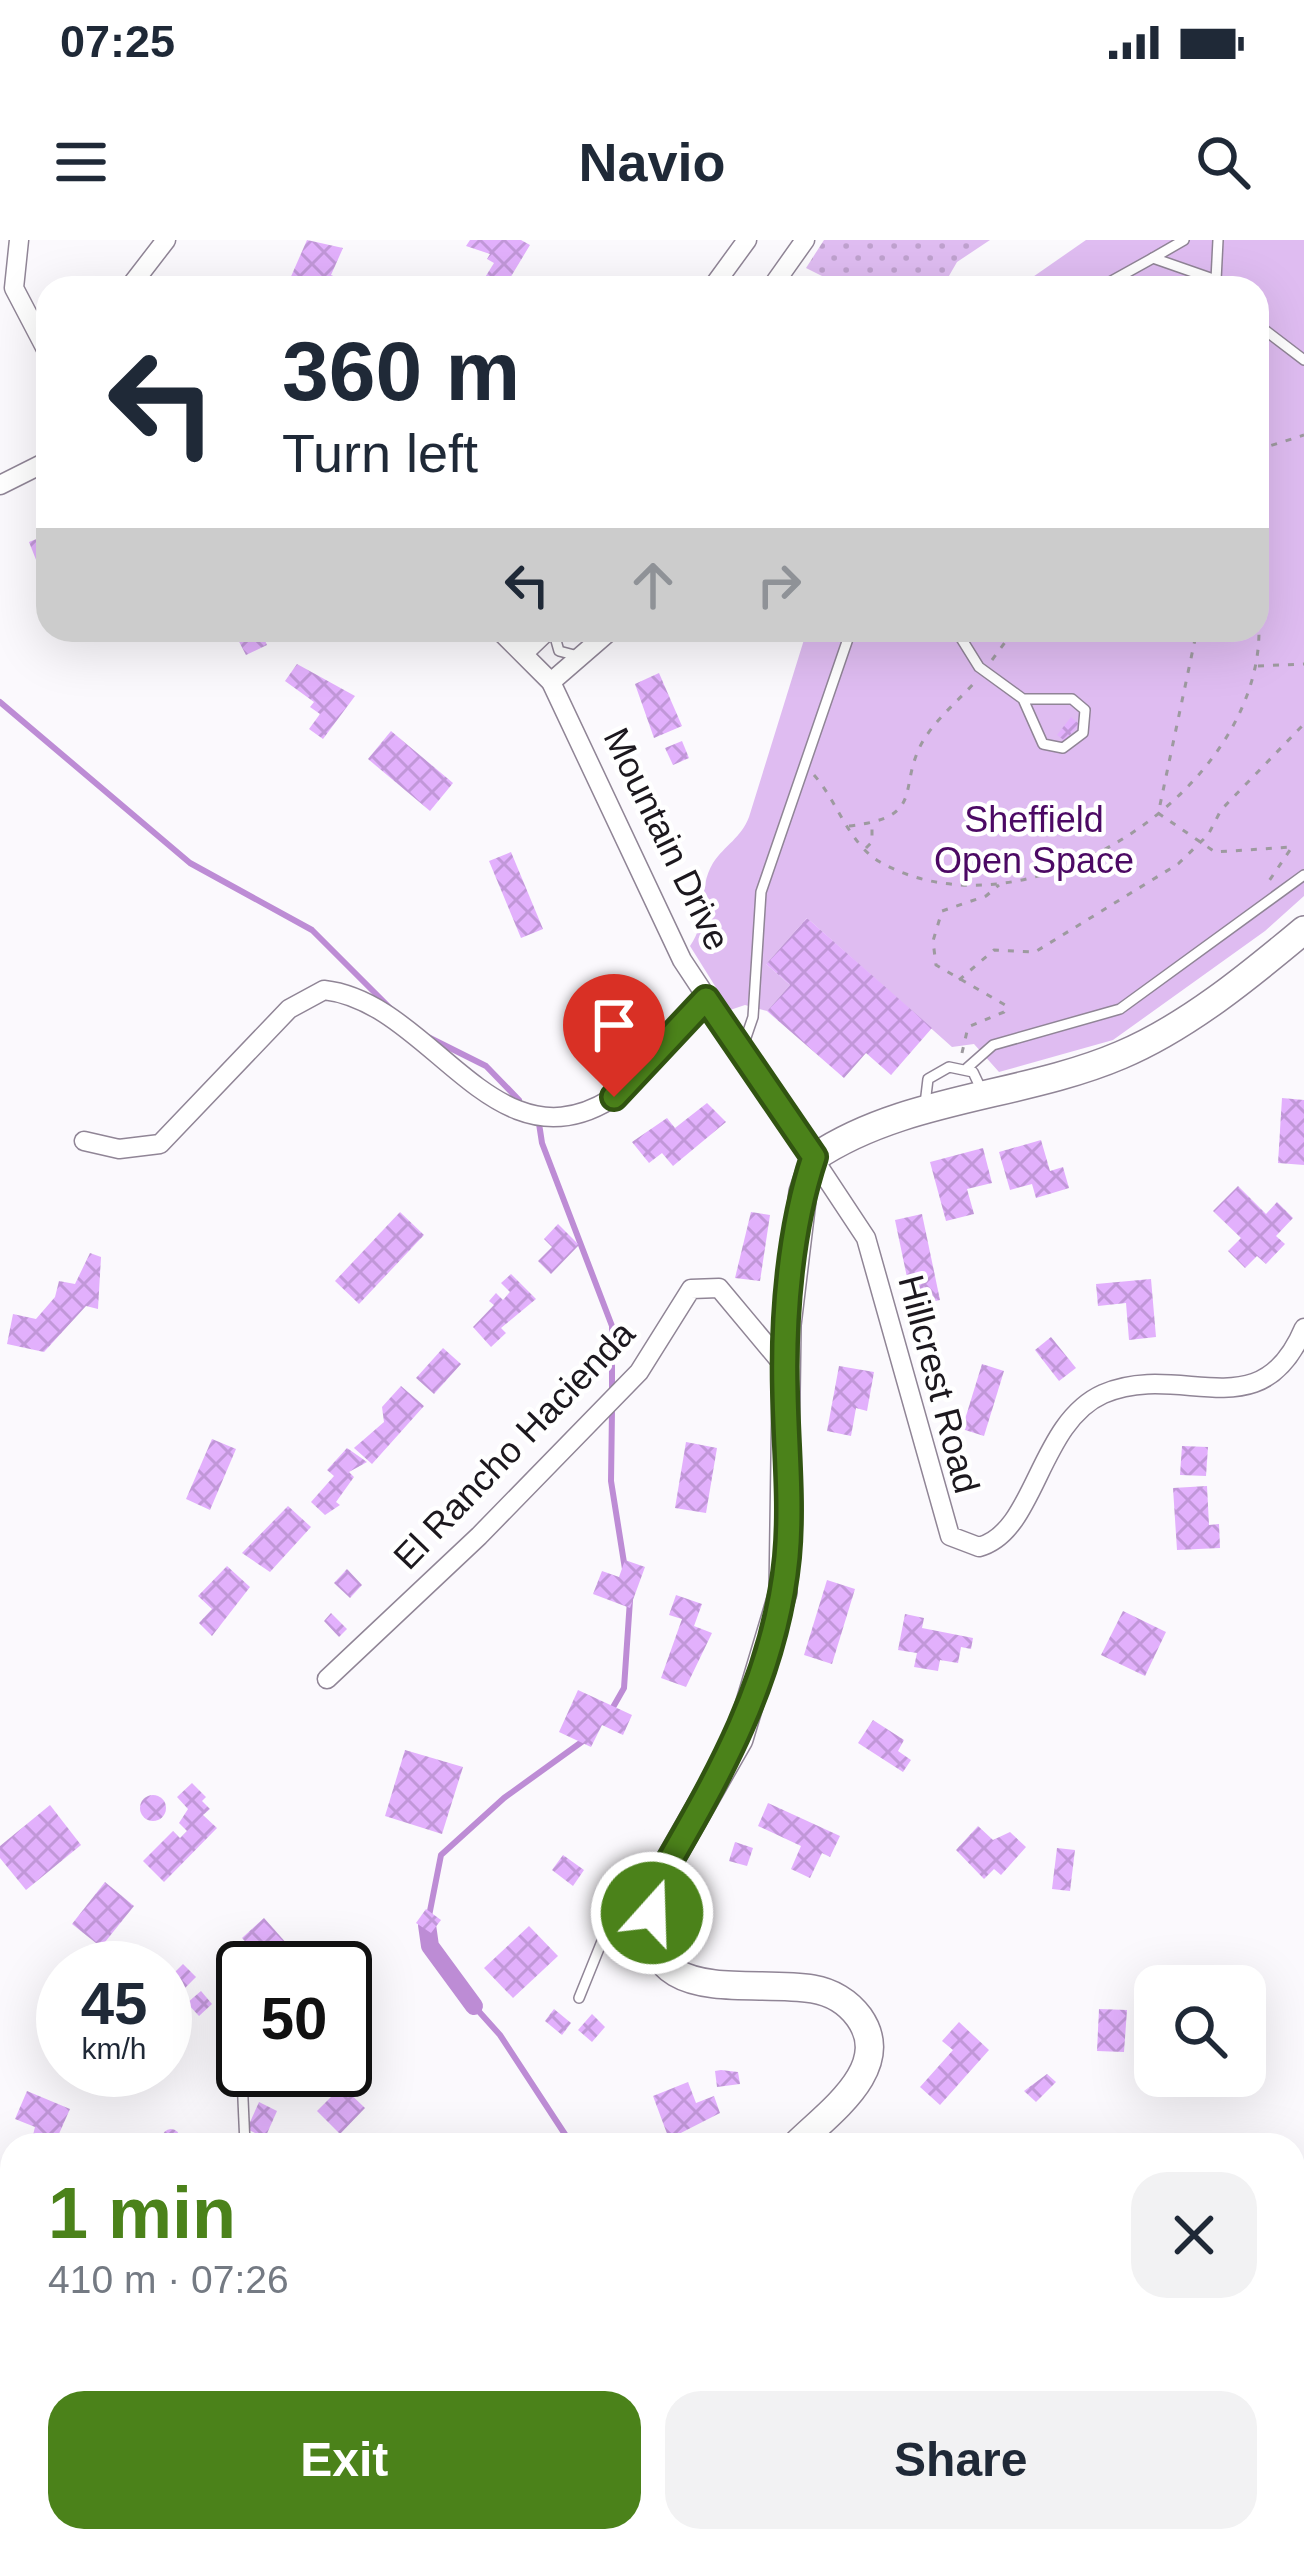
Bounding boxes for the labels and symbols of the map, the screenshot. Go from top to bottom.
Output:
street label: Mountain Drive [596,721,738,957]
park label: Sheffield Open Space [934,799,1134,881]
pin [563,974,665,1097]
street label: Hillcrest Road [890,1270,988,1498]
street label: El Rancho Hacienda [385,1312,643,1577]
position arrow [589,1850,715,1976]
speed limit sign: 50 [216,1941,372,2097]

